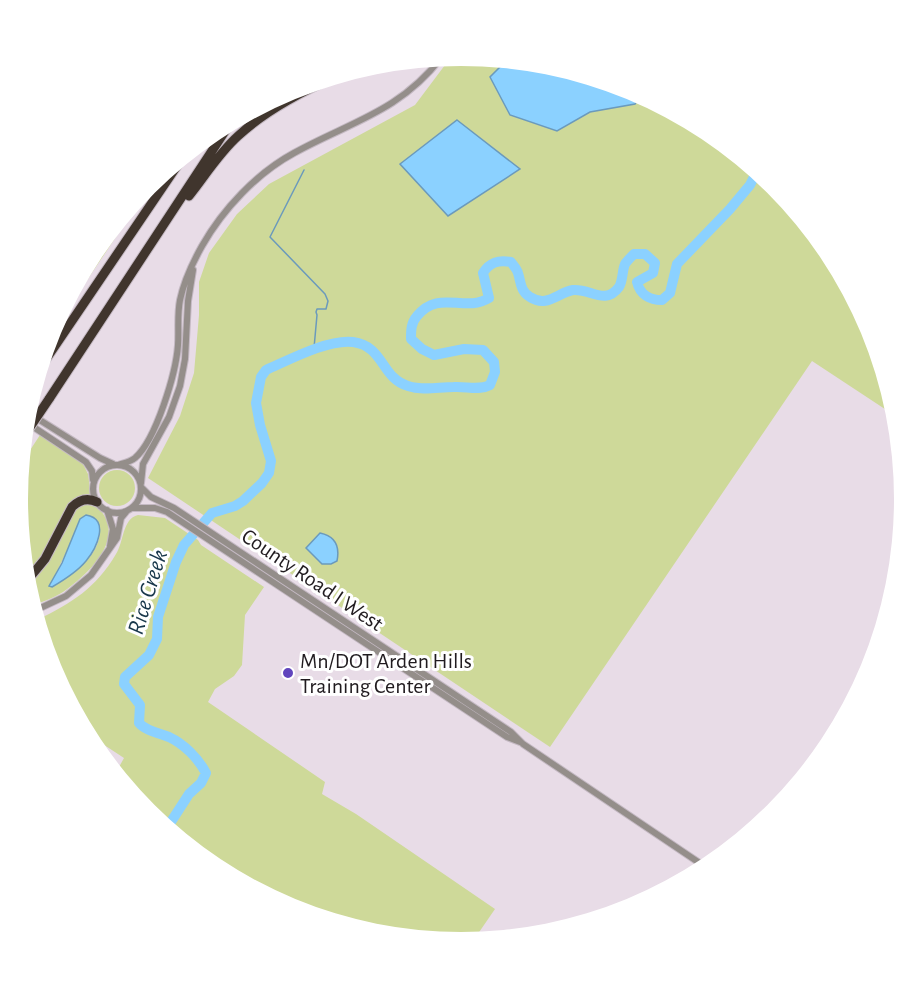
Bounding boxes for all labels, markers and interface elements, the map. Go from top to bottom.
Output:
street label: County Road I West [238,525,387,635]
water label: Rice Creek [124,547,172,637]
place label: Mn/DOT Arden Hills Training Center [300,650,472,697]
marker: Mn/DOT Arden Hills Training Center [281,666,295,680]

